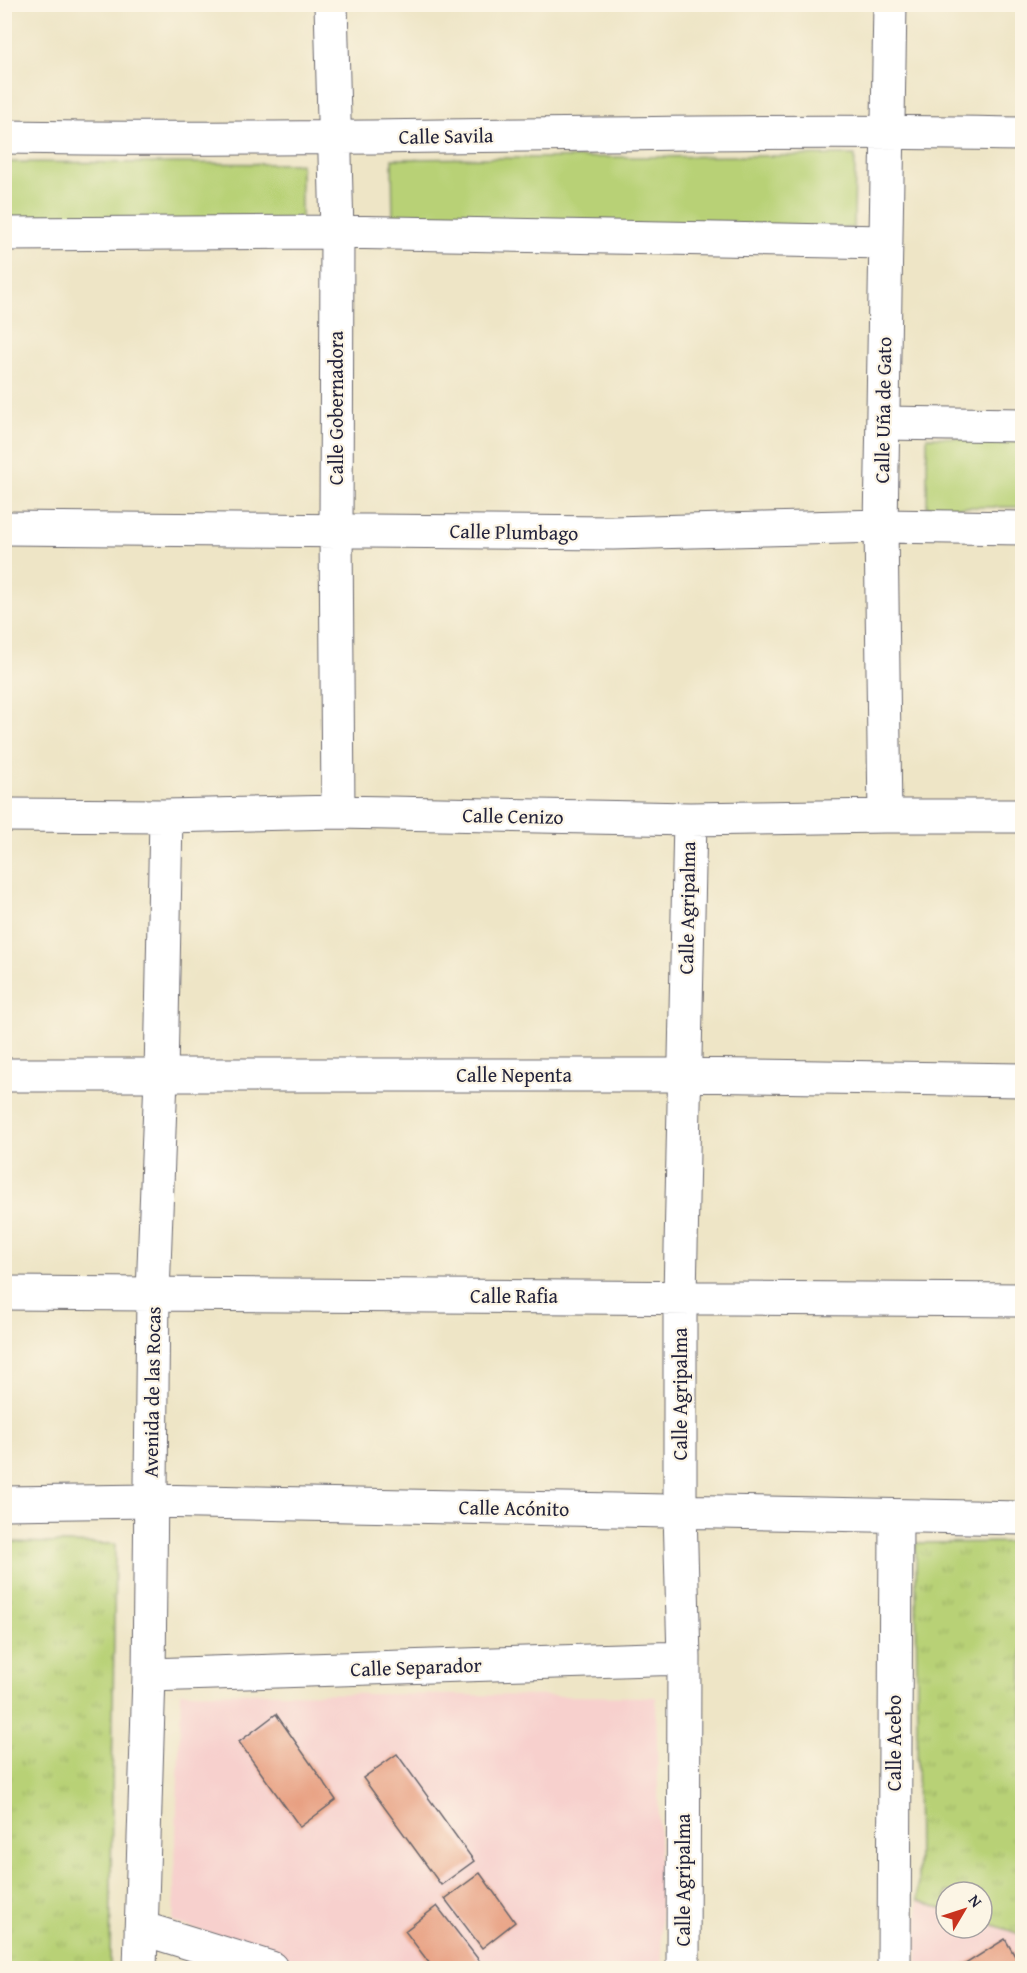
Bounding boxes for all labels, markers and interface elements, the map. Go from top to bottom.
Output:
street label: Calle Savila [398,120,494,151]
street label: Calle Gobernadora [321,330,350,485]
street label: Calle Uña de Gato [867,336,898,484]
street label: Calle Plumbago [449,516,579,547]
street label: Calle Cenizo [462,800,564,831]
street label: Calle Agripalma [671,841,702,975]
street label: Calle Nepenta [456,1060,572,1089]
street label: Calle Rafia [470,1281,558,1310]
street label: Avenida de las Rocas [136,1306,167,1478]
street label: Calle Agripalma [665,1327,694,1460]
street label: Calle Acónito [458,1492,570,1523]
street label: Calle Separador [350,1650,482,1683]
street label: Calle Acebo [879,1695,908,1791]
street label: Calle Agripalma [668,1813,697,1946]
north arrow [934,1880,994,1940]
text: N [963,1889,989,1913]

